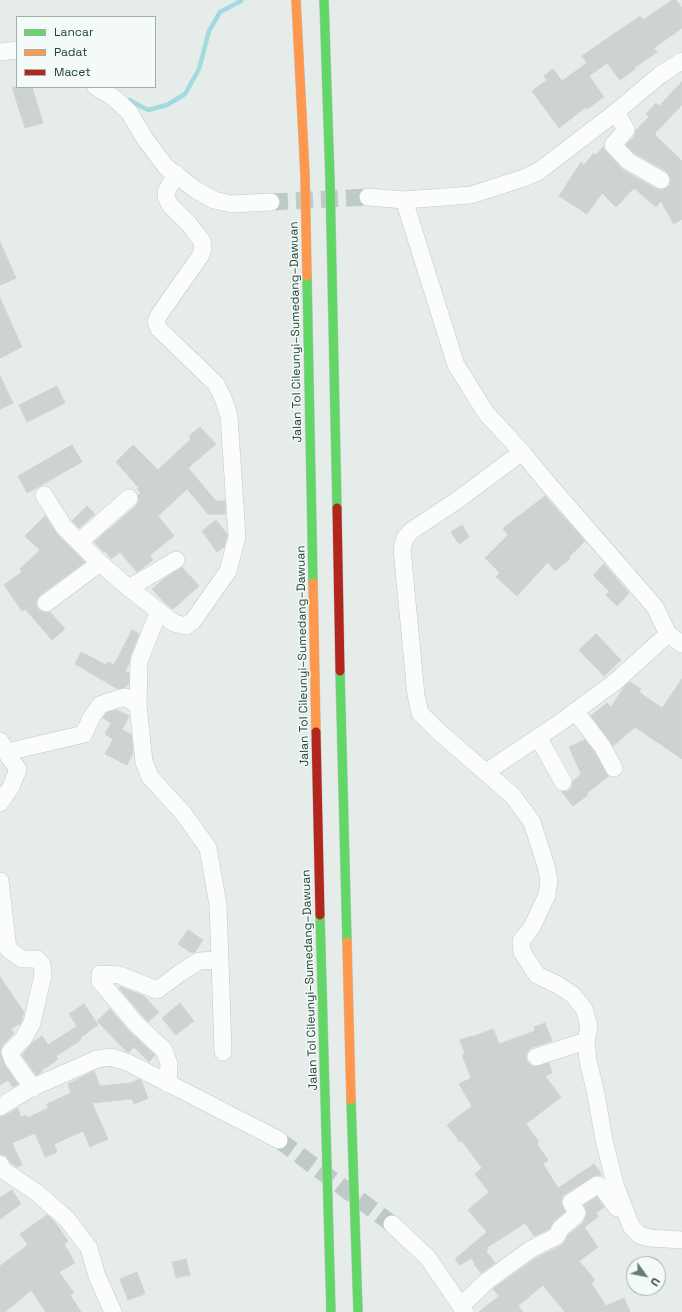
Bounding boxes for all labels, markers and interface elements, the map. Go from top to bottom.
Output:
legend [16,16,156,88]
text: Lancar [54,24,93,40]
text: Padat [54,44,88,60]
text: Macet [54,64,91,80]
street label: Jalan Tol Cileunyi–Sumedang–Dawuan [287,221,305,443]
street label: Jalan Tol Cileunyi–Sumedang–Dawuan [294,545,312,767]
street label: Jalan Tol Cileunyi–Sumedang–Dawuan [299,869,321,1091]
north arrow [626,1256,666,1296]
text: U [647,1275,663,1289]

